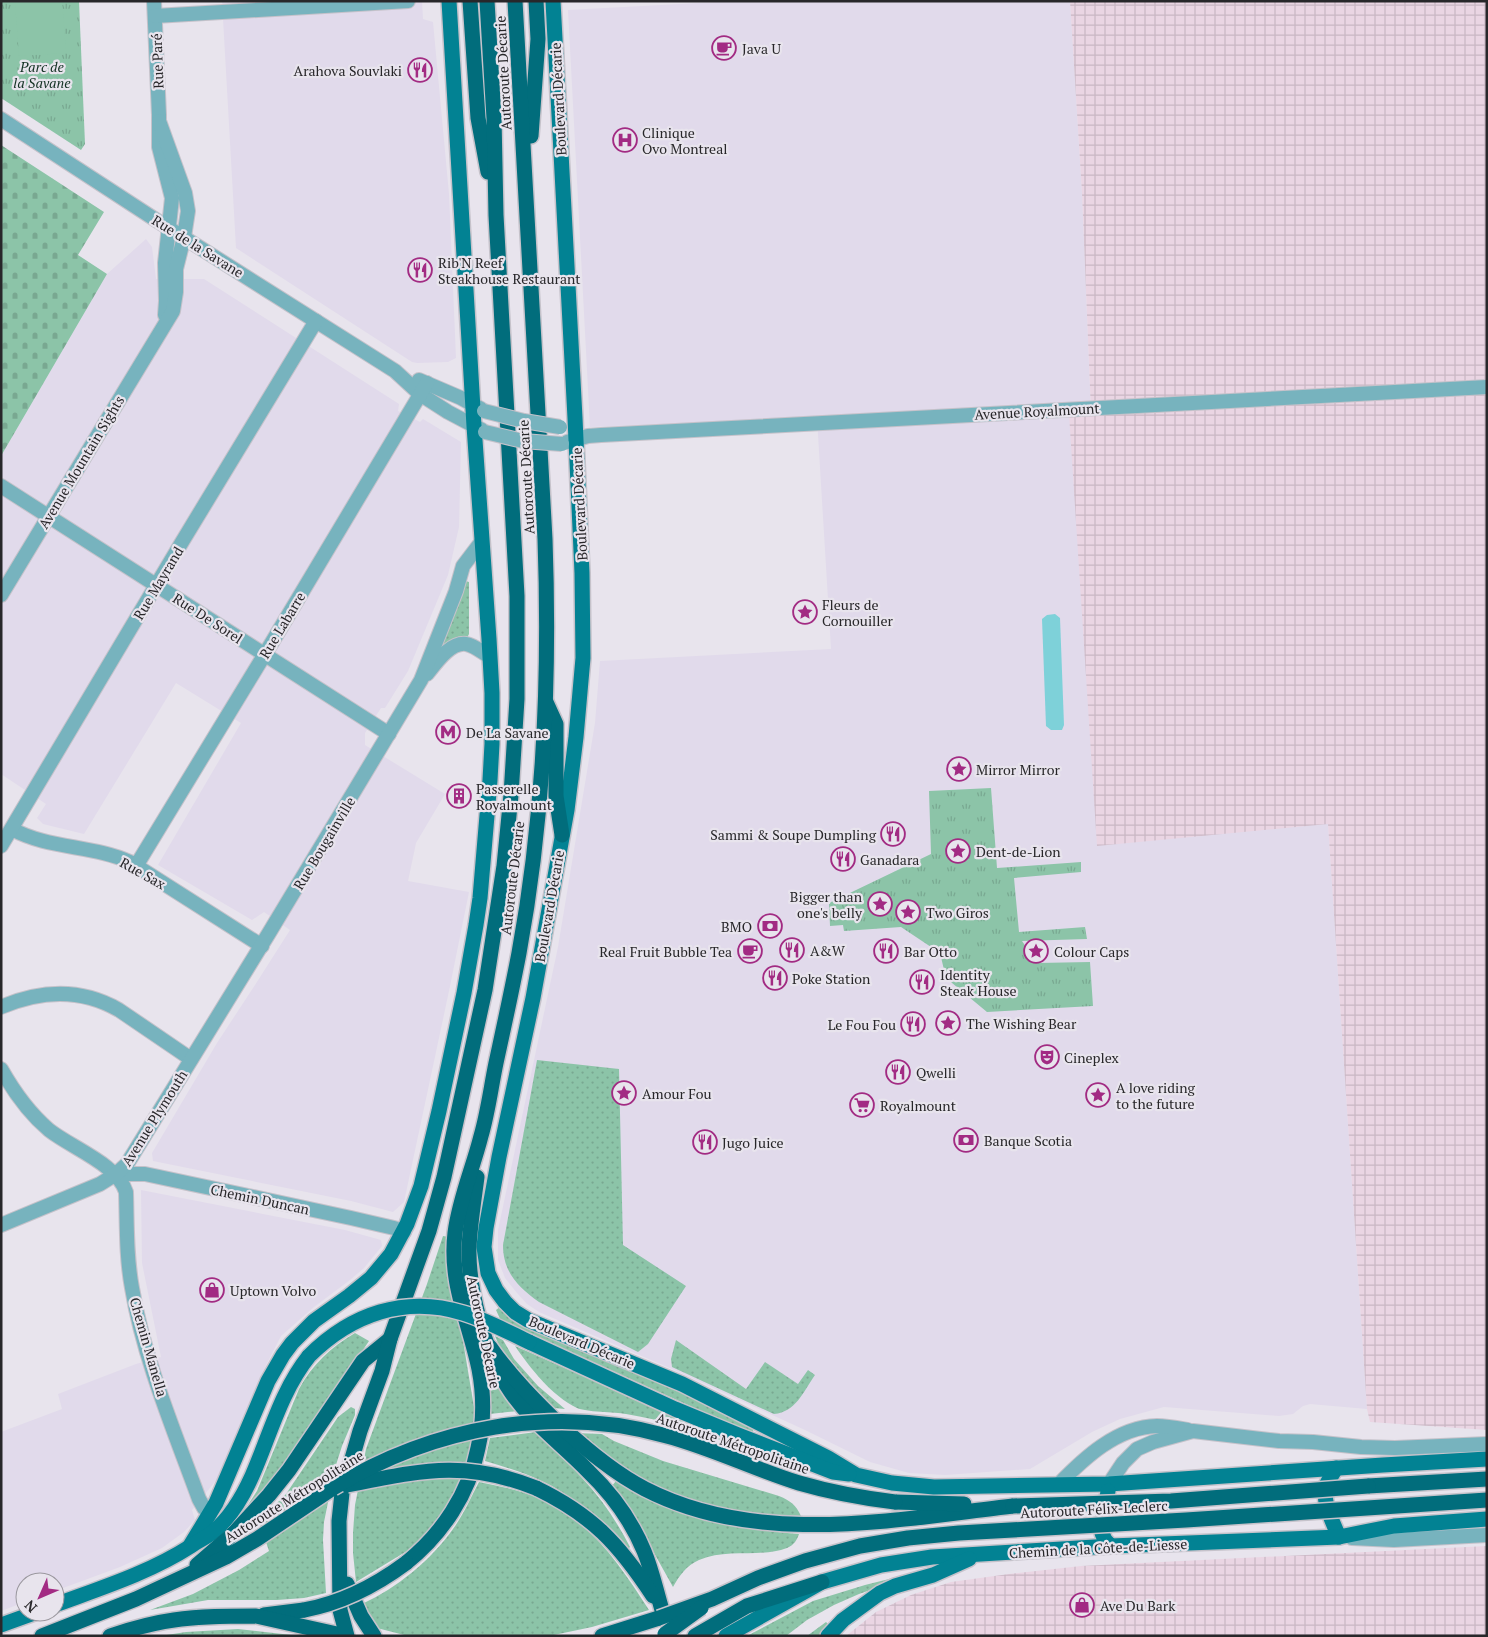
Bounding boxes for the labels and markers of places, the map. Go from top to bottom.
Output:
cafe icon: Java U [711,35,737,61]
place label: Java U [742,39,781,58]
restaurant icon: Arahova Souvlaki [407,57,433,83]
place label: Arahova Souvlaki [294,61,402,80]
place label: Clinique Ovo Montreal [642,123,727,158]
hospital icon: Clinique Ovo Montreal [612,127,638,153]
place label: Rib'N Reef Steakhouse Restaurant [438,253,581,288]
restaurant icon: Rib'N Reef Steakhouse Restaurant [407,257,433,283]
place label: Fleurs de Cornouiller [822,595,894,630]
place icon: Fleurs de Cornouiller [792,599,818,625]
metro station icon: De La Savane [435,719,461,745]
place label: De La Savane [466,723,549,742]
place icon: Mirror Mirror [946,756,972,782]
place label: Mirror Mirror [976,760,1060,779]
place label: Passerelle Royalmount [476,779,553,814]
building icon: Passerelle Royalmount [446,783,472,809]
restaurant icon: Sammi & Soupe Dumpling [880,821,906,847]
place label: Sammi & Soupe Dumpling [710,825,877,844]
place icon: Dent-de-Lion [945,838,971,864]
place label: Dent-de-Lion [976,842,1061,861]
restaurant icon: Ganadara [830,846,856,872]
place label: Ganadara [860,850,919,869]
place label: Bigger than one's belly [790,887,863,922]
place icon: Bigger than one's belly [867,891,893,917]
place icon: Two Giros [895,899,921,925]
place label: Two Giros [926,903,989,922]
bank icon: BMO [757,913,783,939]
place label: BMO [721,917,752,936]
restaurant icon: A&W [779,937,805,963]
cafe icon: Real Fruit Bubble Tea [737,938,763,964]
restaurant icon: Bar Otto [873,938,899,964]
place icon: Colour Caps [1023,938,1049,964]
place label: A&W [810,941,846,960]
place label: Real Fruit Bubble Tea [599,942,732,961]
place label: Bar Otto [904,942,957,961]
place label: Colour Caps [1054,942,1129,961]
restaurant icon: Poke Station [762,965,788,991]
place label: Identity Steak House [940,965,1017,1000]
place label: Poke Station [792,969,871,988]
restaurant icon: Identity Steak House [909,969,935,995]
place icon: The Wishing Bear [935,1010,961,1036]
restaurant icon: Le Fou Fou [900,1011,926,1037]
place label: The Wishing Bear [966,1014,1077,1033]
place label: Le Fou Fou [828,1015,896,1034]
theatre icon: Cineplex [1034,1044,1060,1070]
place label: Cineplex [1064,1048,1120,1067]
restaurant icon: Qwelli [885,1059,911,1085]
place label: Qwelli [916,1063,956,1082]
place label: A love riding to the future [1116,1078,1196,1113]
place icon: Amour Fou [611,1080,637,1106]
place icon: A love riding to the future [1085,1082,1111,1108]
place label: Amour Fou [642,1084,712,1103]
supermarket icon: Royalmount [849,1092,875,1118]
place label: Royalmount [880,1096,957,1115]
bank icon: Banque Scotia [953,1127,979,1153]
restaurant icon: Jugo Juice [692,1129,718,1155]
place label: Banque Scotia [984,1131,1072,1150]
place label: Jugo Juice [722,1133,784,1152]
shop icon: Uptown Volvo [199,1277,225,1303]
place label: Uptown Volvo [230,1281,317,1300]
shop icon: Ave Du Bark [1069,1592,1095,1618]
place label: Ave Du Bark [1100,1596,1176,1615]

